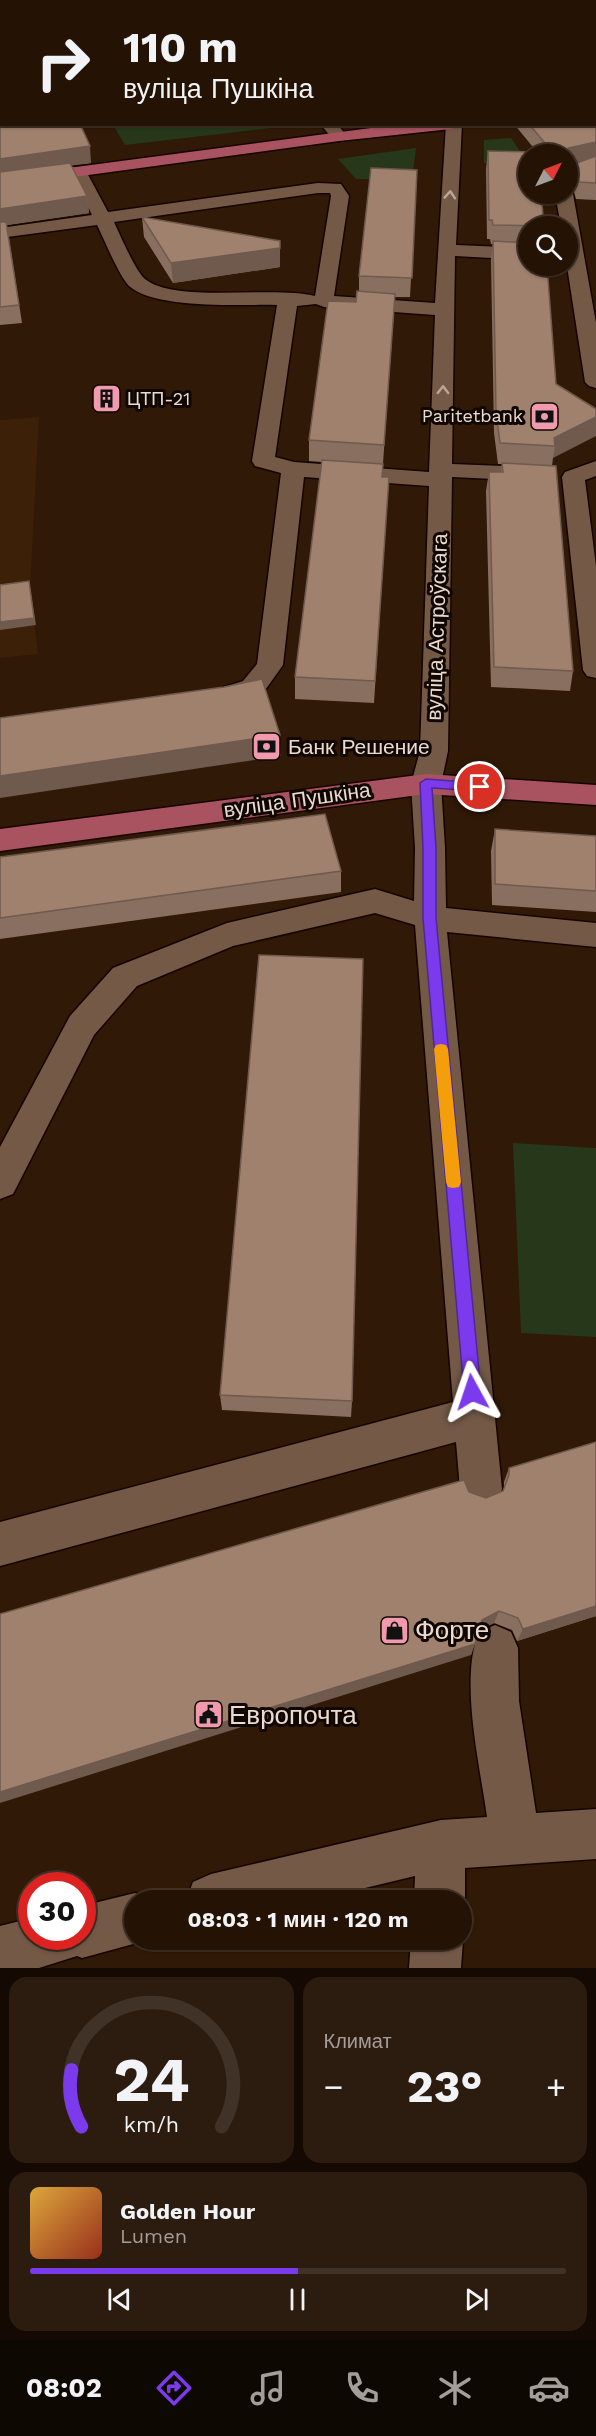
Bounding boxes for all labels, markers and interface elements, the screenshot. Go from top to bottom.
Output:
text: 110 m [123,23,238,72]
icon: right [24,24,102,102]
text: вуліца Пушкіна [123,73,313,105]
north arrow [518,144,578,204]
map controls [518,144,578,276]
one-way arrow [443,191,456,200]
button: search [518,216,578,276]
building icon: ЦТП-21 [90,383,122,415]
one-way arrow [437,386,449,395]
place label: ЦТП-21 [127,388,190,409]
bank icon: Paritetbank [528,400,560,432]
place label: Paritetbank [422,405,523,426]
street label: вуліца Астроўскага [421,533,452,721]
bank icon: Банк Решение [251,731,283,763]
place label: Банк Решение [288,734,430,759]
pin [454,761,505,812]
icon: arrive [463,770,496,803]
street label: вуліца Пушкіна [222,777,372,822]
position arrow [440,1360,504,1424]
shop icon: Форте [378,1614,410,1646]
place label: Форте [415,1615,489,1645]
public building icon: Европочта [192,1699,224,1731]
place label: Европочта [229,1700,357,1730]
speed limit sign: 30 [18,1872,96,1950]
text: 08:03 · 1 мин · 120 m [187,1907,409,1932]
text: Климат [324,2029,392,2053]
text: 24 [113,2043,190,2116]
text: 23° [407,2060,483,2113]
text: − [324,2067,343,2106]
text: + [546,2067,566,2106]
text: km/h [124,2112,179,2137]
text: Golden Hour [120,2199,255,2224]
text: Lumen [120,2224,187,2248]
icon: previous [103,2283,136,2316]
icon: pause [281,2283,314,2316]
icon: next [460,2283,493,2316]
icon: directions [153,2367,195,2409]
icon: music [247,2367,289,2409]
icon: phone [341,2367,383,2409]
icon: climate [434,2367,476,2409]
icon: car [528,2367,570,2409]
text: 08:02 [26,2372,102,2404]

